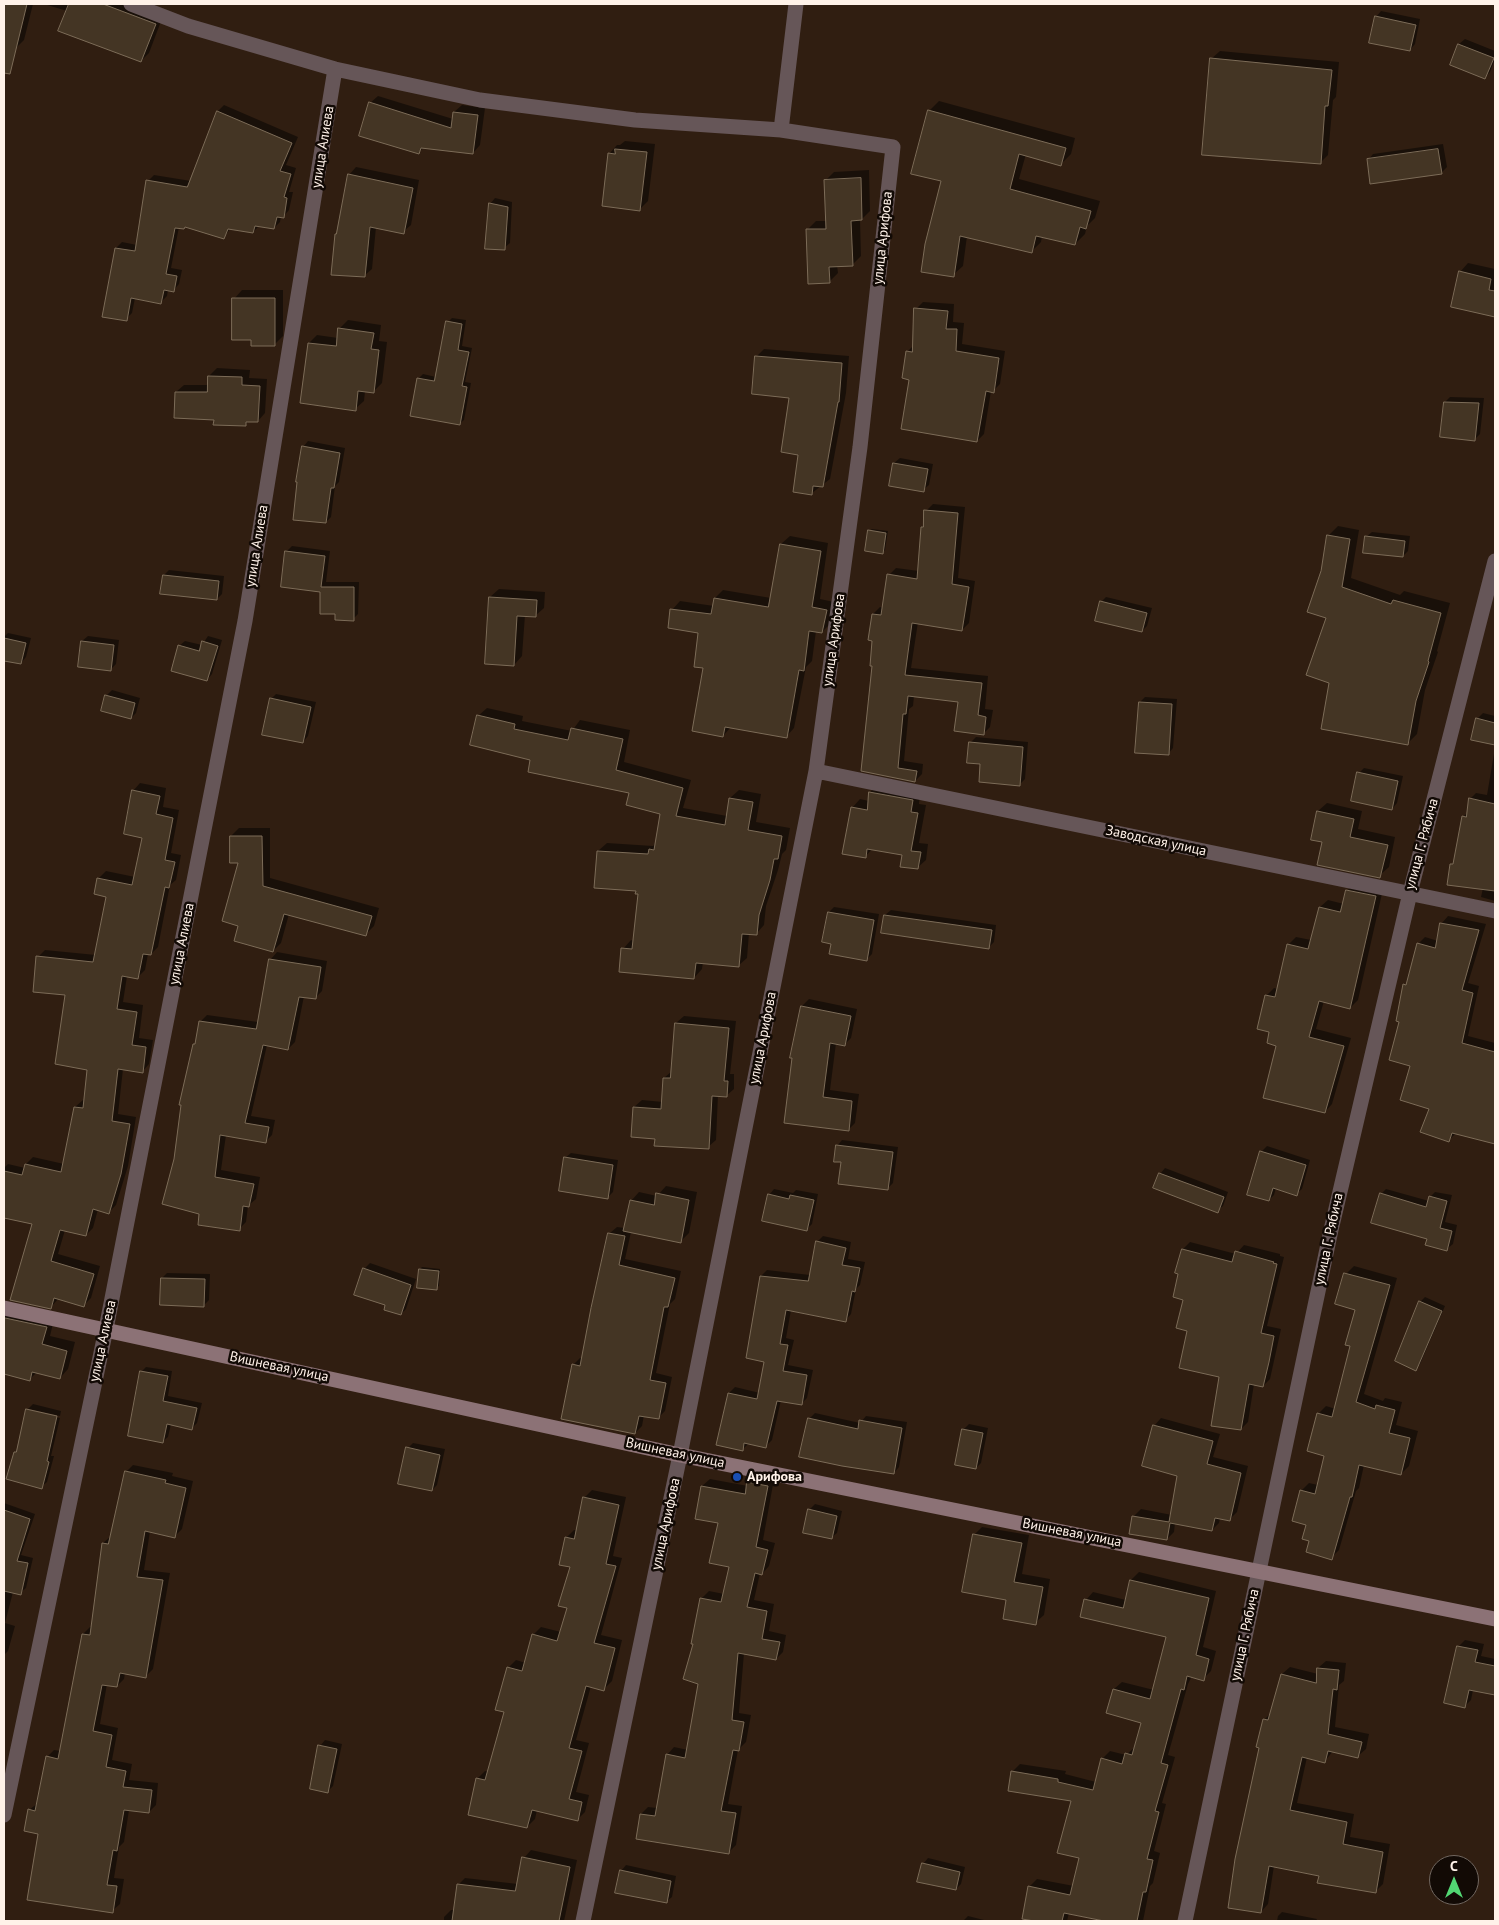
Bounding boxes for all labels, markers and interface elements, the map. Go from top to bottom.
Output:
street label: улица Алиева [308,105,338,189]
street label: улица Арифова [870,191,896,285]
street label: улица Алиева [242,504,272,588]
street label: улица Арифова [819,592,849,688]
street label: улица Г. Рябича [1402,796,1442,892]
street label: Заводская улица [1104,822,1208,860]
street label: улица Алиева [166,902,198,986]
street label: улица Арифова [746,990,780,1086]
street label: улица Г. Рябича [1311,1191,1347,1287]
street label: улица Алиева [86,1299,120,1383]
street label: Вишневая улица [228,1348,330,1386]
street label: Вишневая улица [624,1434,726,1472]
place label: Арифова [747,1469,802,1485]
marker: Арифова [731,1471,743,1483]
street label: улица Арифова [648,1476,684,1572]
street label: Вишневая улица [1021,1515,1123,1551]
street label: улица Г. Рябича [1227,1587,1263,1683]
north arrow [1429,1855,1479,1905]
text: С [1450,1857,1458,1875]

